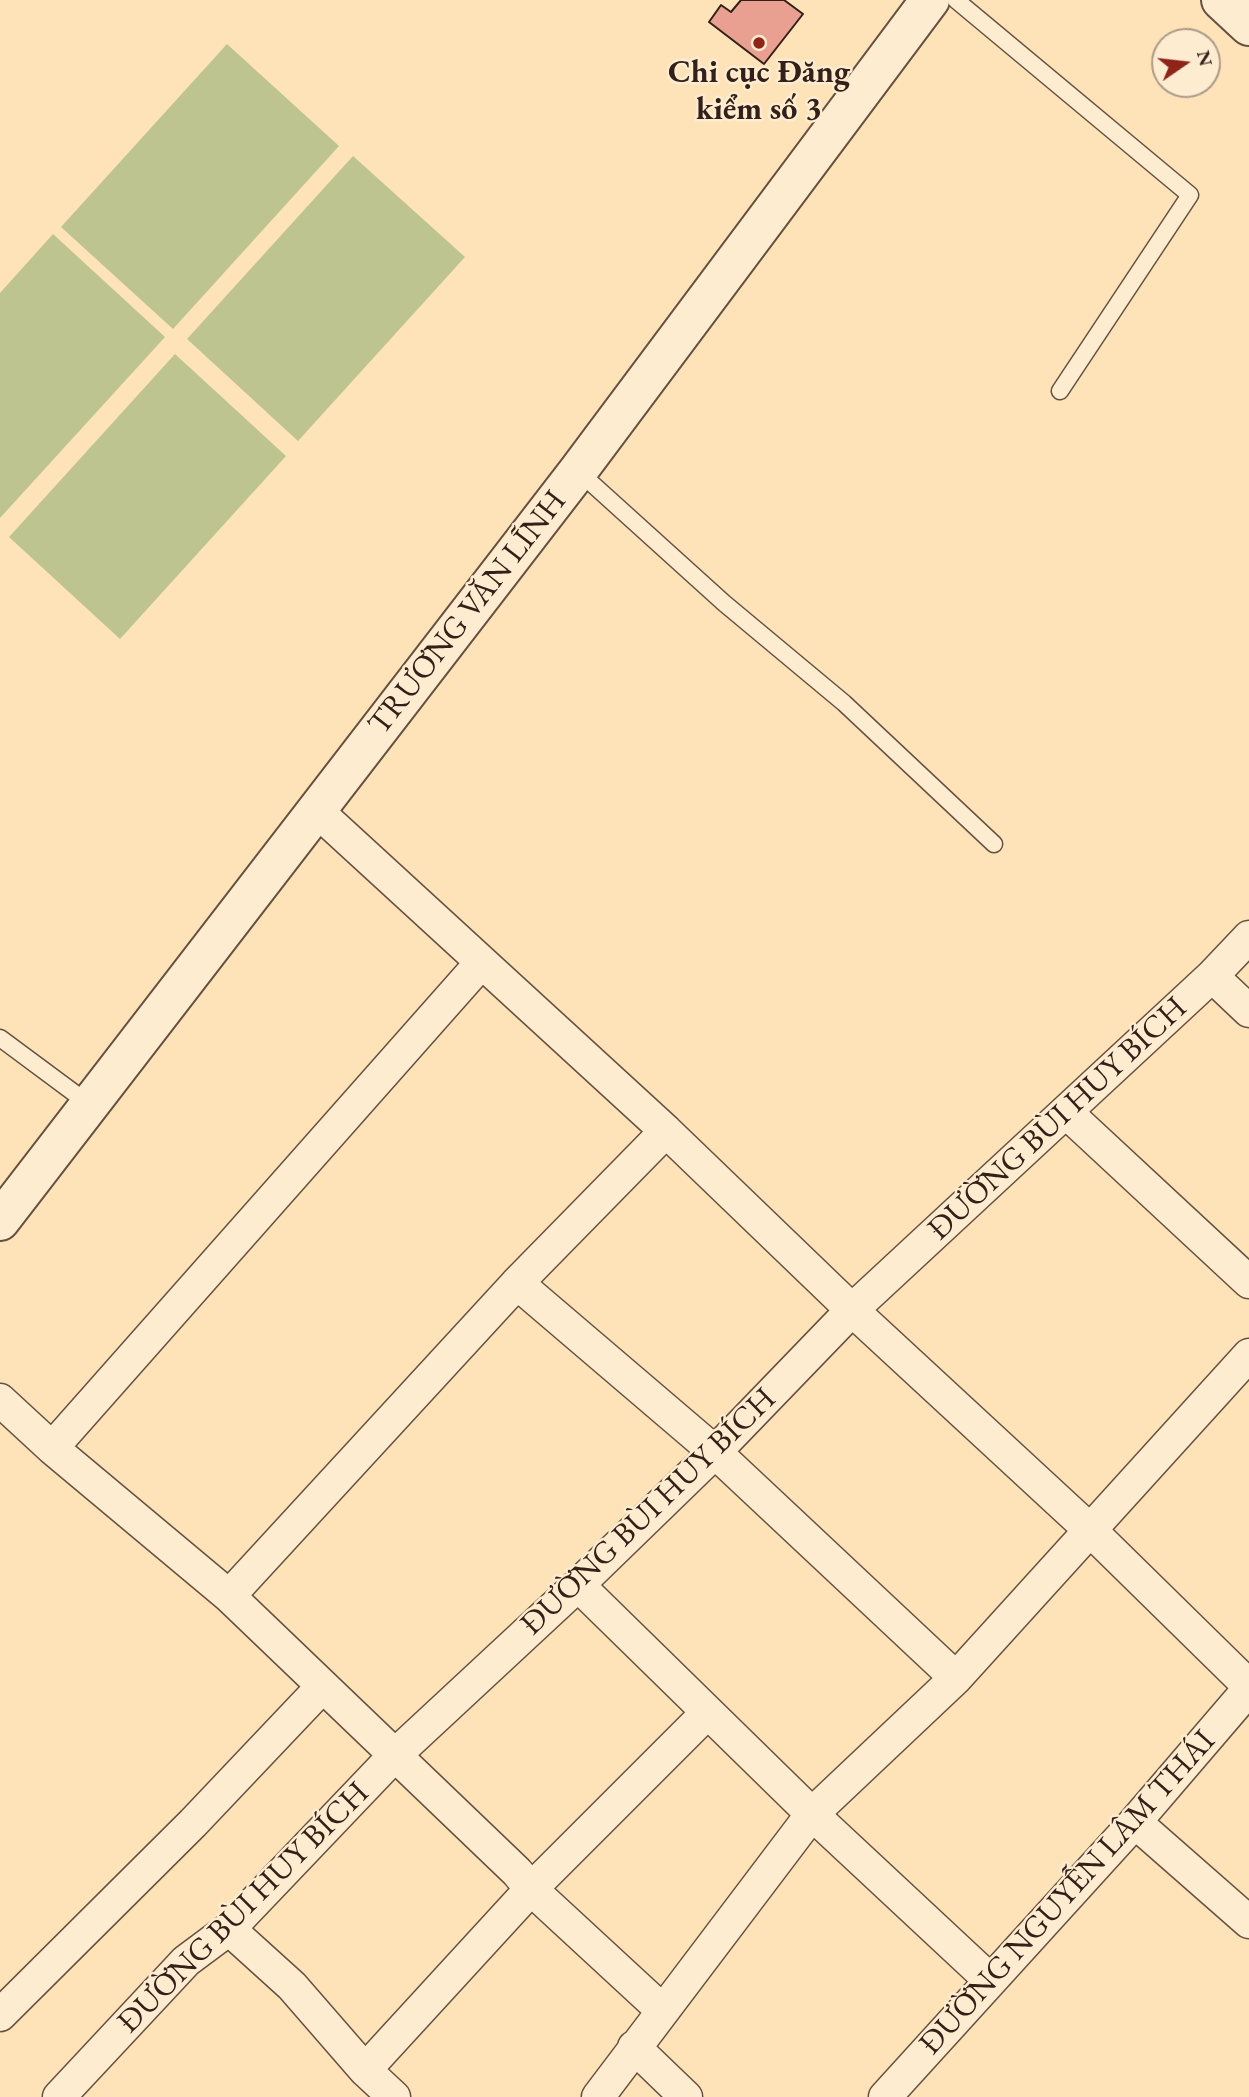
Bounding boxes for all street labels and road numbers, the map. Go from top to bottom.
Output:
street label: TRƯƠNG VĂN LĨNH [361,483,575,743]
street label: ĐƯỜNG BÙI HUY BÍCH [921,989,1195,1249]
street label: ĐƯỜNG BÙI HUY BÍCH [514,1380,784,1644]
street label: ĐƯỜNG NGUYỄN LÂM THÁI [912,1723,1224,2063]
street label: ĐƯỜNG BÙI HUY BÍCH [110,1774,378,2042]

